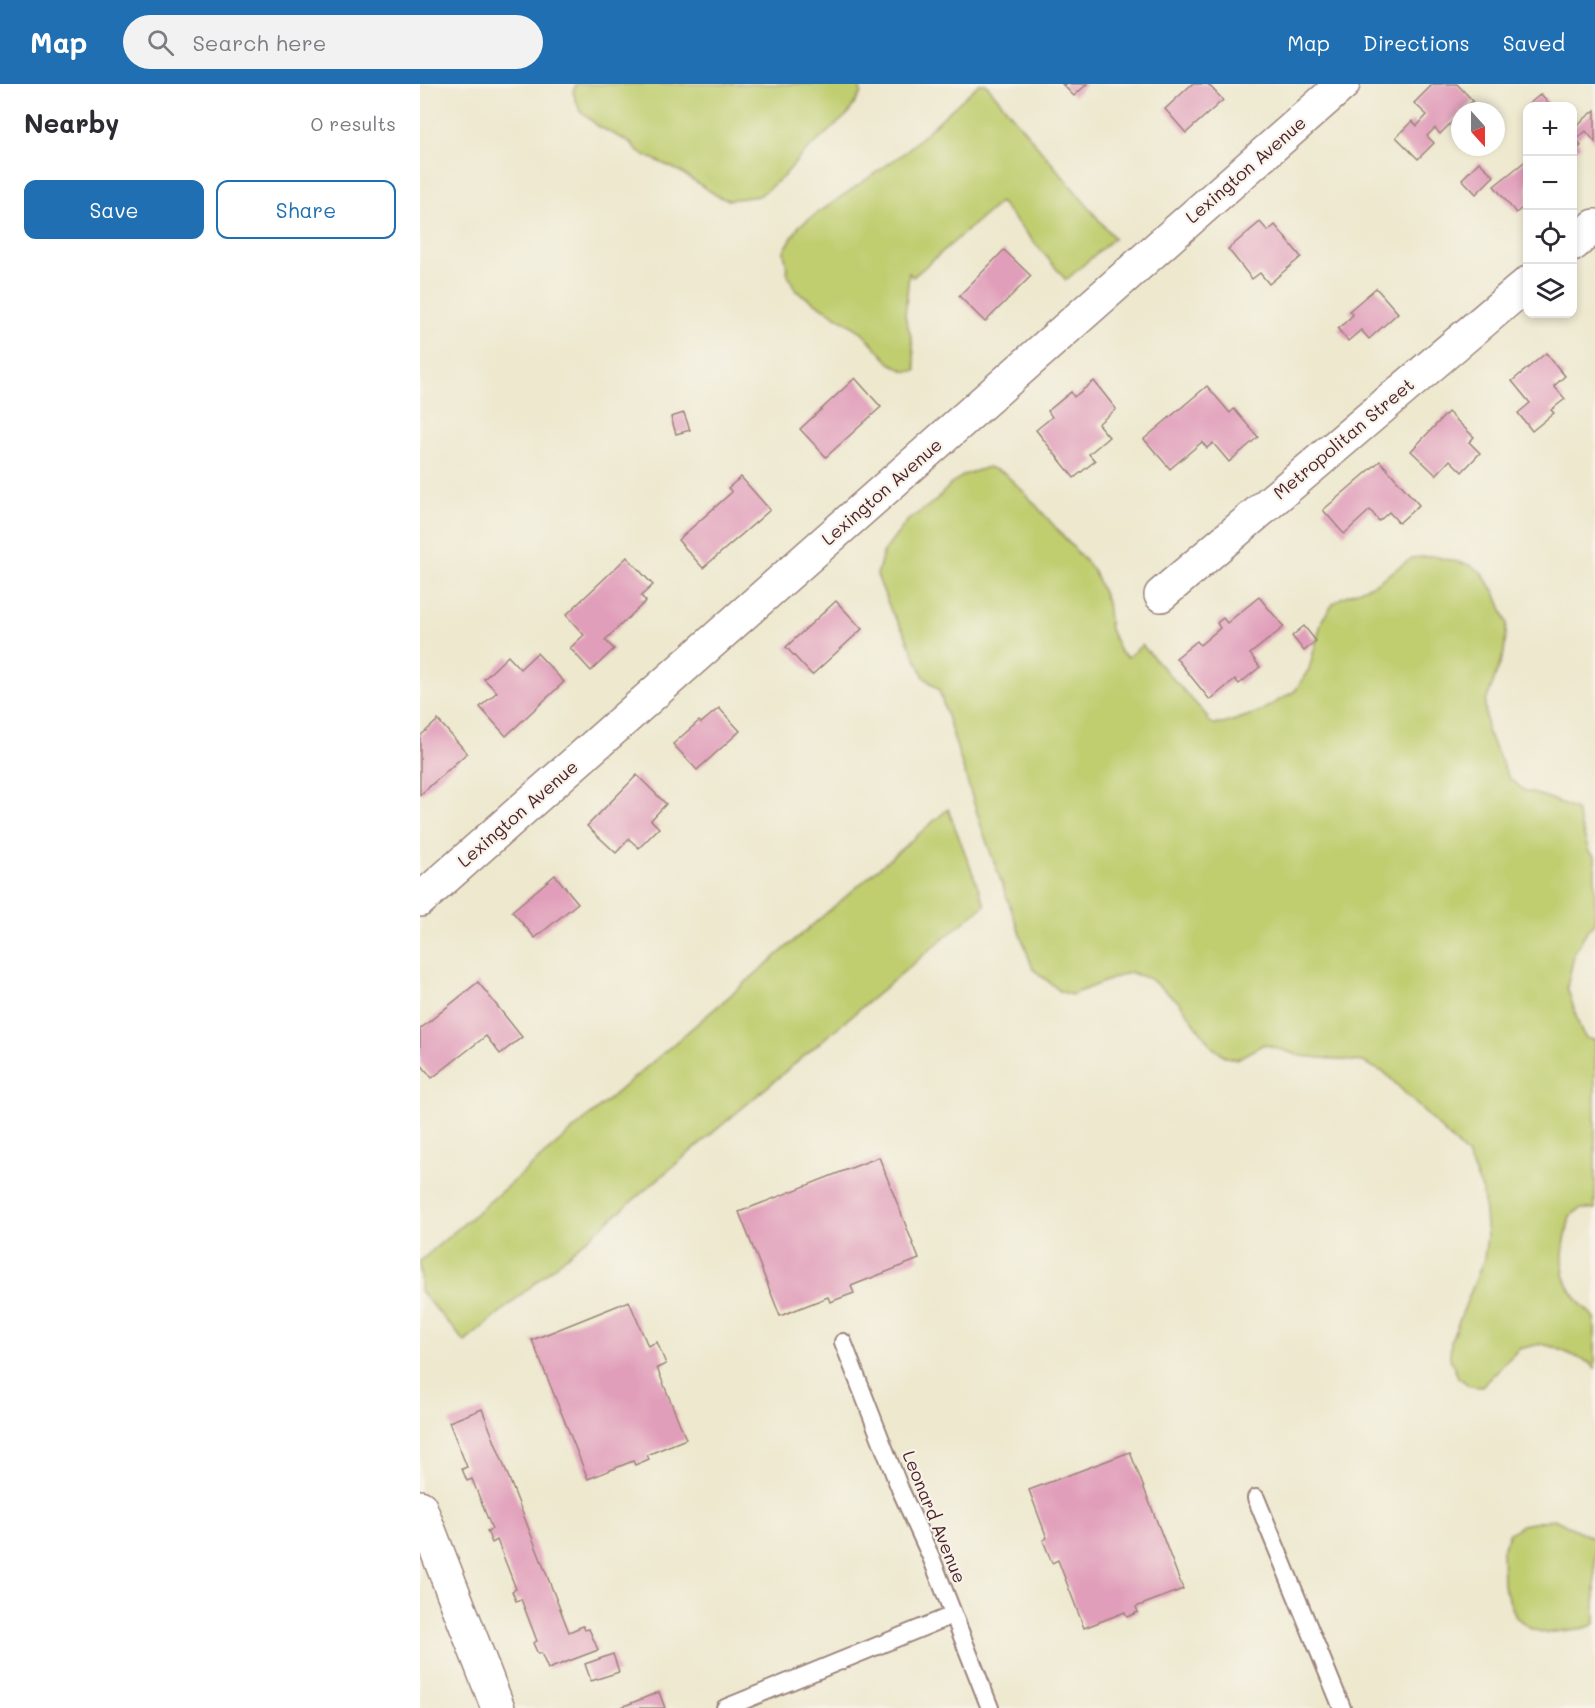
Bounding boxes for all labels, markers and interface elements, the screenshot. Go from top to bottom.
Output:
search box [123,15,543,69]
text: Map [30,24,87,60]
icon: search [144,26,177,59]
text: Search here [192,28,326,57]
text: Map [1287,29,1330,56]
text: Directions [1363,29,1470,56]
text: Saved [1503,29,1565,56]
north arrow [1451,102,1505,156]
map controls [1523,102,1577,318]
button: + [1523,102,1577,156]
text: Nearby [24,106,119,140]
text: 0 results [311,110,396,136]
street label: Lexington Avenue [1180,110,1311,228]
button: − [1523,156,1577,210]
button: Save [24,180,204,239]
button: Share [216,180,396,239]
button: locate [1523,210,1577,264]
button: layers [1523,264,1577,318]
street label: Metropolitan Street [1268,372,1419,504]
street label: Lexington Avenue [816,432,947,550]
street label: Lexington Avenue [452,754,583,872]
street label: Leonard Avenue [897,1447,972,1586]

